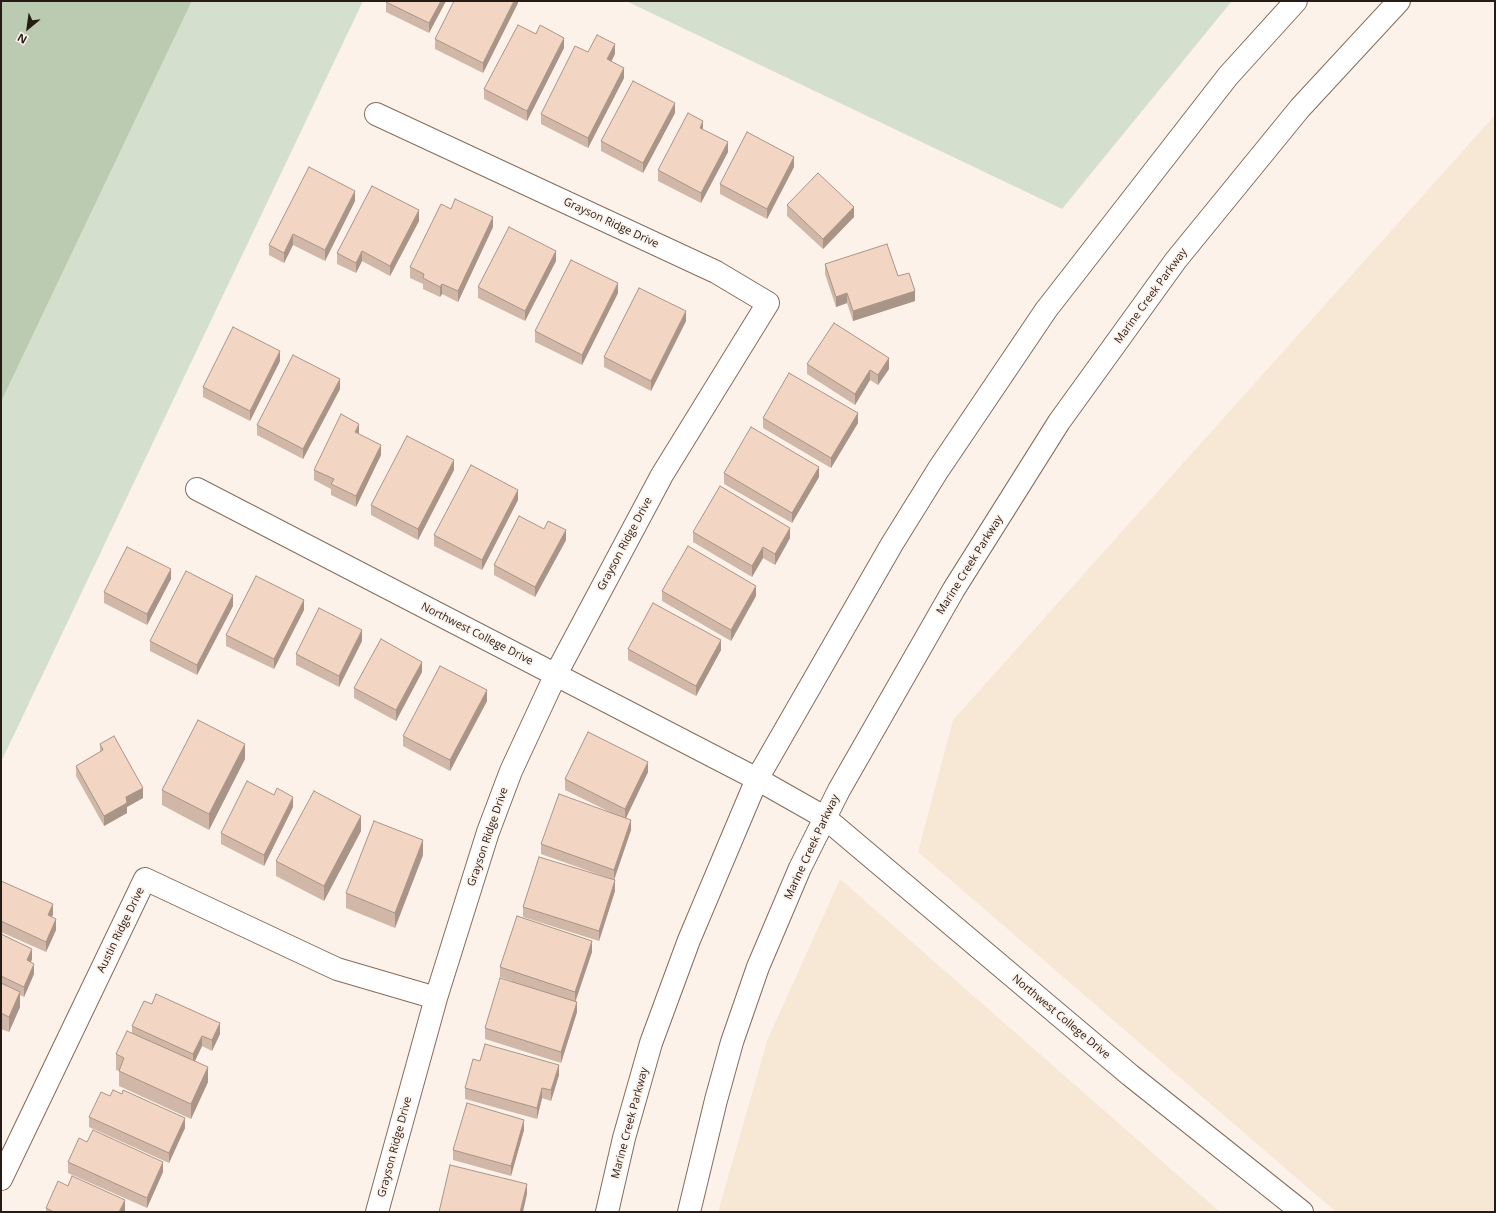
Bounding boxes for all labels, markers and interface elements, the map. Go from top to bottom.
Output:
north arrow [8,8,48,48]
text: N [14,30,29,48]
street label: Grayson Ridge Drive [561,195,661,251]
street label: Marine Creek Parkway [1112,246,1190,346]
street label: Grayson Ridge Drive [595,495,655,593]
street label: Marine Creek Parkway [934,513,1006,617]
street label: Northwest College Drive [419,600,535,668]
street label: Grayson Ridge Drive [465,786,511,888]
street label: Marine Creek Parkway [782,792,842,902]
street label: Austin Ridge Drive [95,885,147,975]
street label: Northwest College Drive [1009,972,1113,1062]
street label: Marine Creek Parkway [609,1066,651,1180]
street label: Grayson Ridge Drive [375,1095,415,1199]

